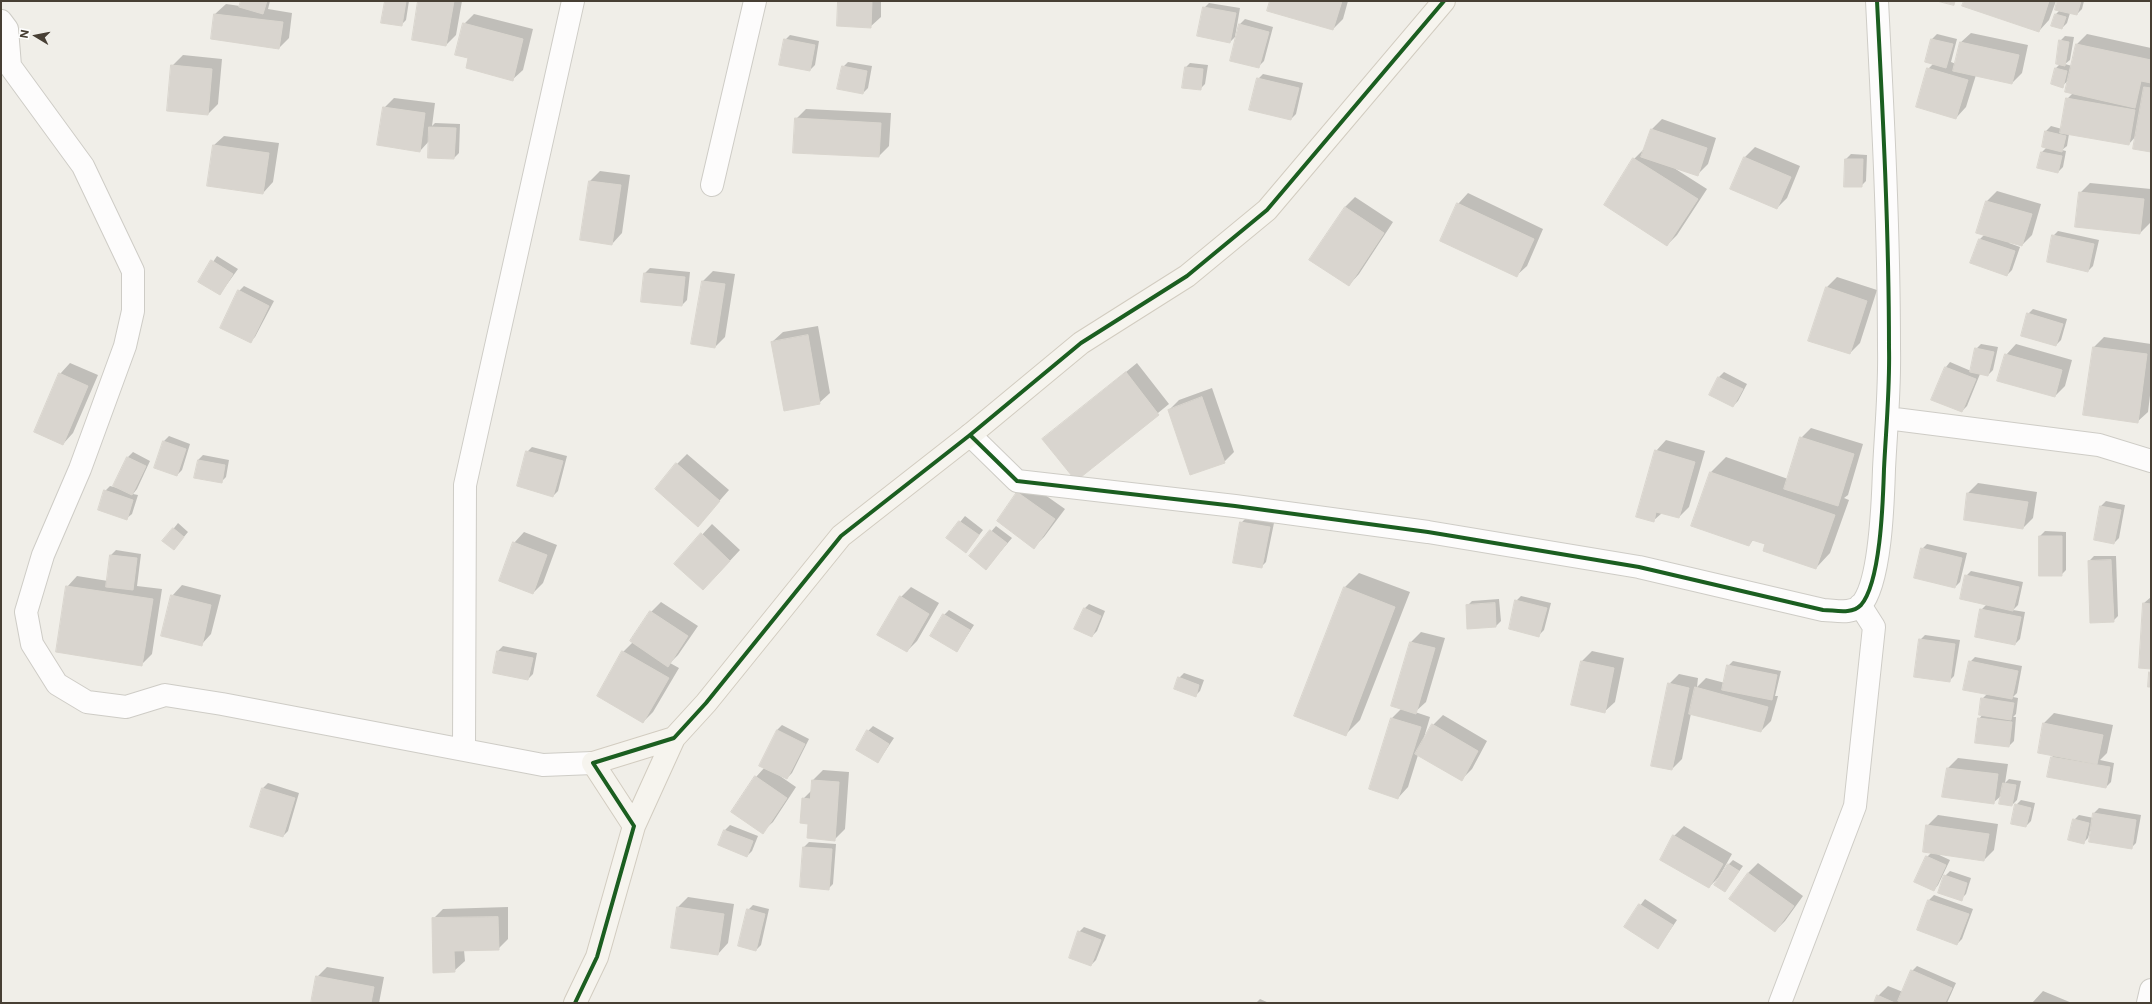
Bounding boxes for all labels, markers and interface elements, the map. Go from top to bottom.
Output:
north arrow [16,16,56,56]
text: N [17,29,32,39]

